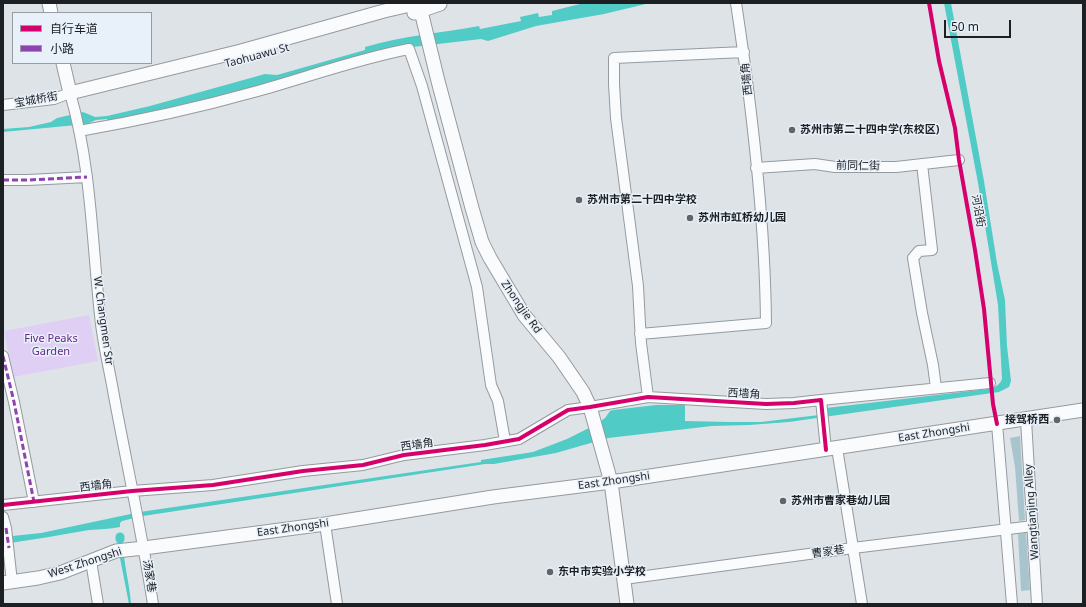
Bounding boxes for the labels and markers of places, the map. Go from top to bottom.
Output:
place label: 苏州市第二十四中学(东校区) [800,123,939,137]
marker: 苏州市第二十四中学(东校区) [787,125,797,135]
place label: 苏州市第二十四中学校 [587,193,697,207]
marker: 苏州市第二十四中学校 [574,195,584,205]
place label: 苏州市虹桥幼儿园 [698,211,786,225]
marker: 苏州市虹桥幼儿园 [685,213,695,223]
place label: 接驾桥西 [1005,413,1049,427]
marker: 接驾桥西 [1052,415,1062,425]
place label: 苏州市曹家巷幼儿园 [791,494,890,508]
marker: 苏州市曹家巷幼儿园 [778,496,788,506]
place label: 东中市实验小学校 [558,565,646,579]
marker: 东中市实验小学校 [545,567,555,577]

